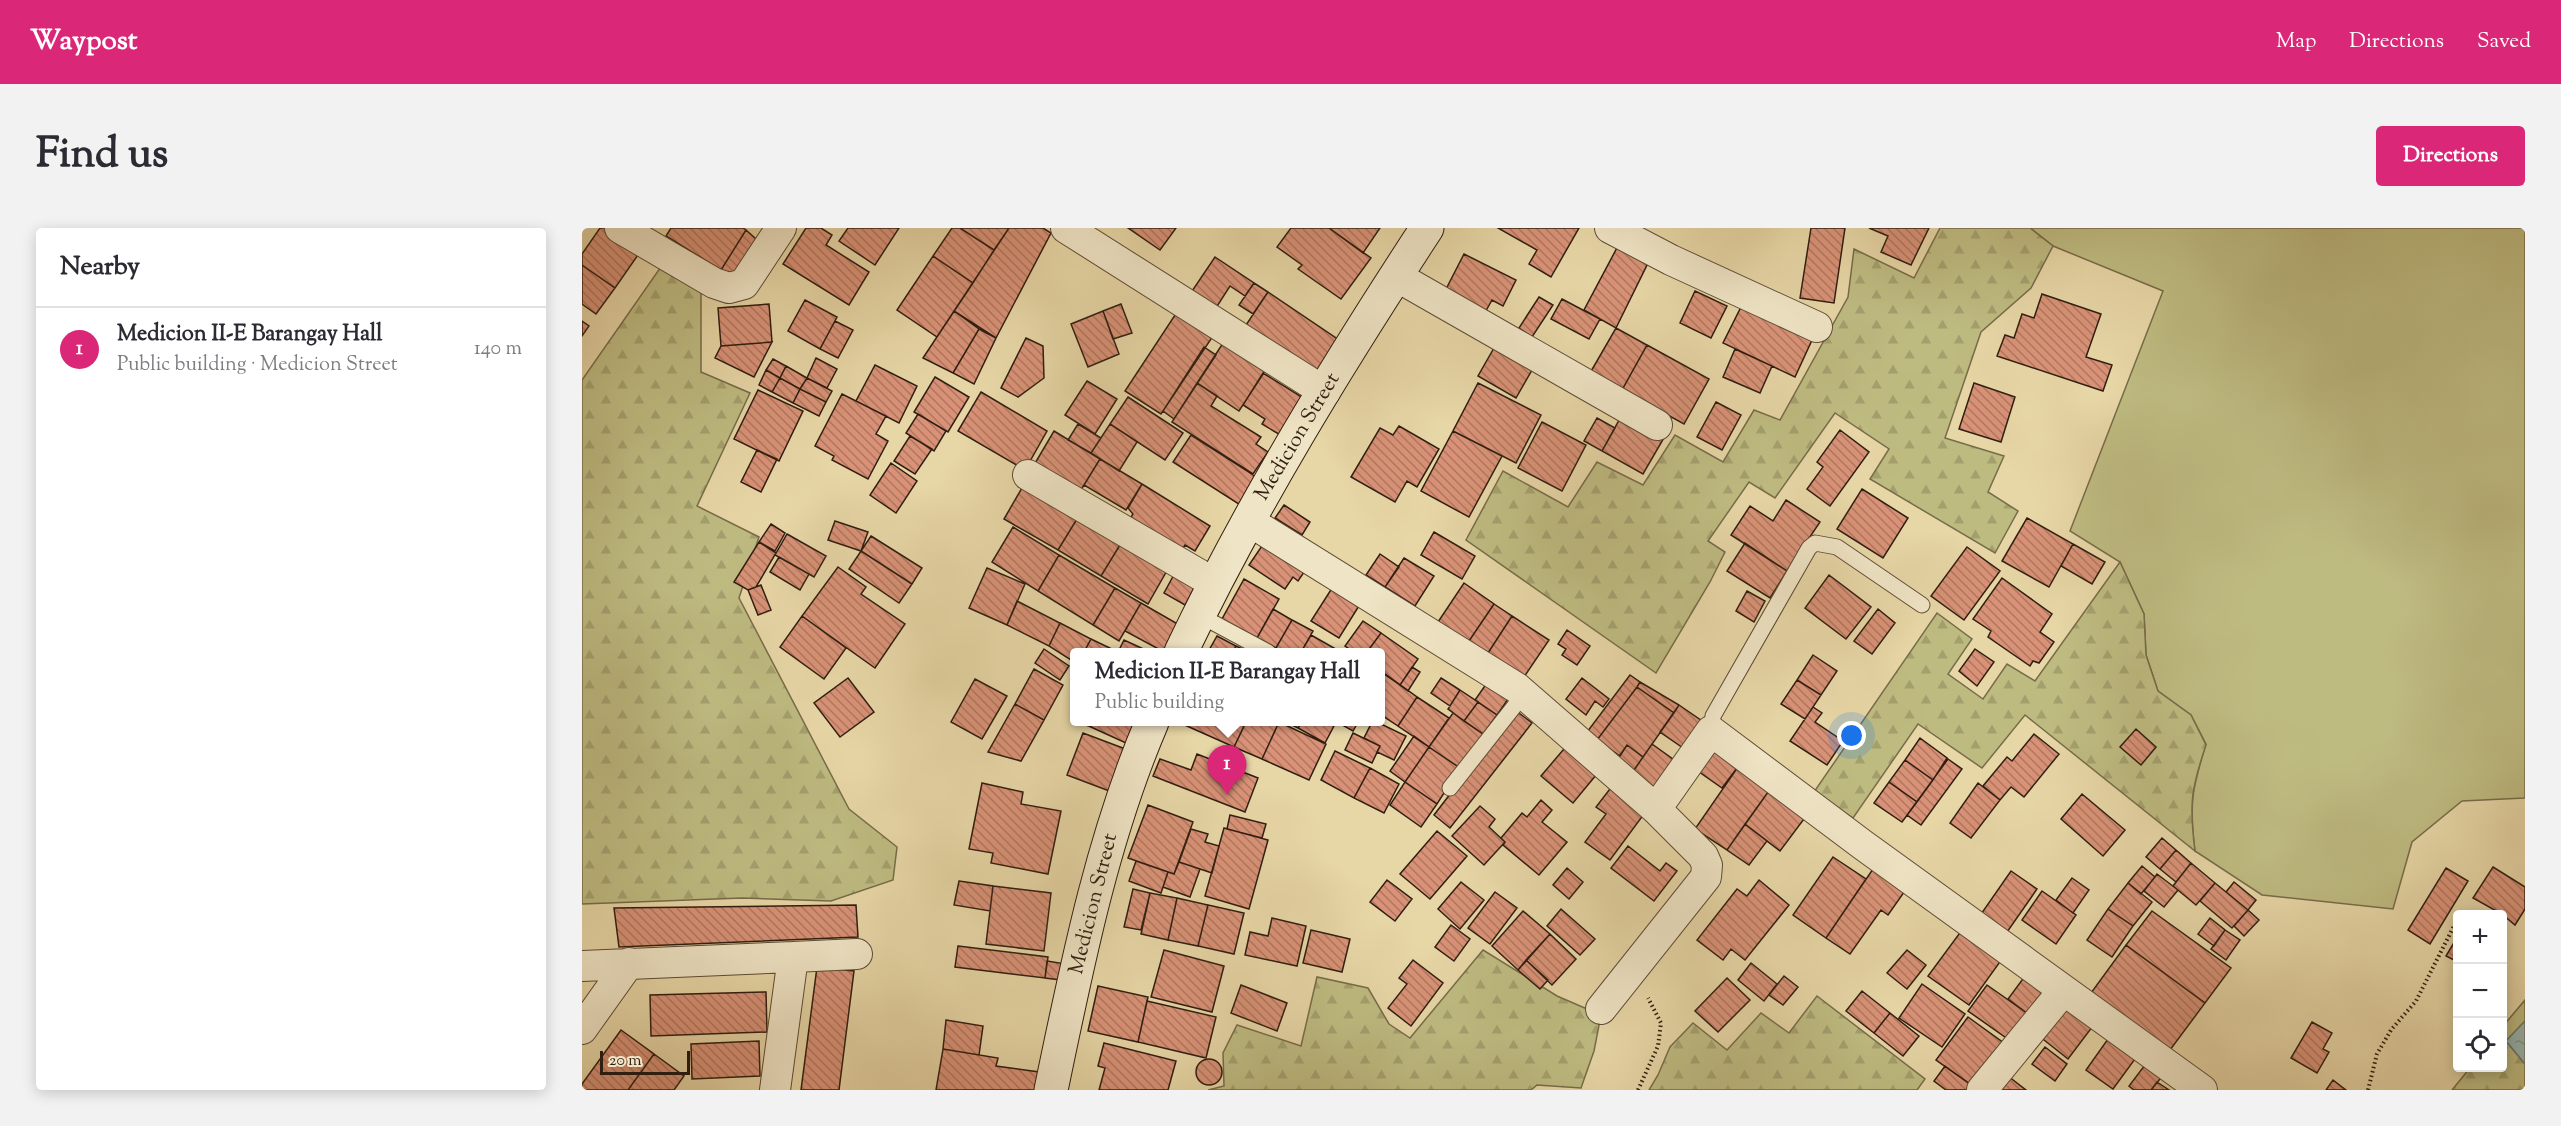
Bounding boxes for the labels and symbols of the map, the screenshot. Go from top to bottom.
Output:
street label: Medicion Street [1248,367,1348,507]
your location [1837,721,1866,750]
pin: 1 [1208,746,1246,795]
street label: Medicion Street [1062,830,1126,978]
scale bar [600,1048,690,1076]

